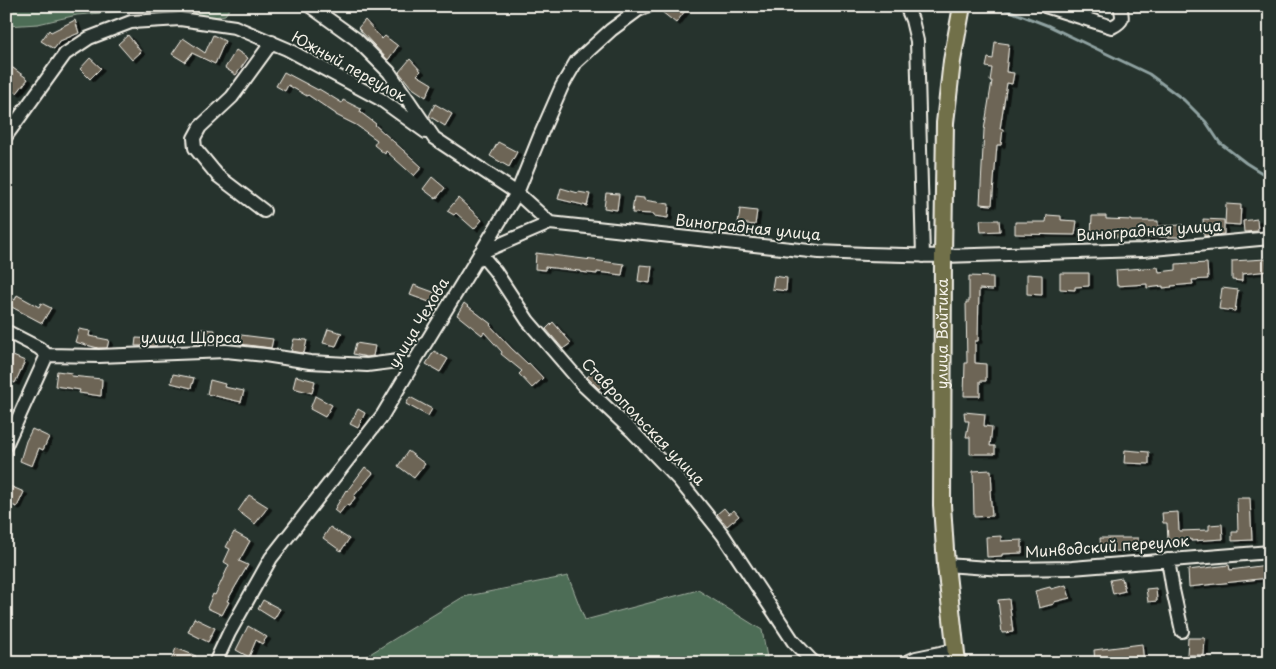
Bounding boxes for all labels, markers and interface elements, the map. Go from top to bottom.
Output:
street label: Южный переулок [288,25,411,107]
street label: Виноградная улица [674,207,823,246]
street label: Виноградная улица [1075,213,1223,246]
street label: улица Чехова [382,272,454,372]
street label: улица Войтика [929,278,953,389]
street label: улица Щорса [141,325,242,348]
street label: Ставропольская улица [577,352,712,490]
street label: Минводский переулок [1024,528,1190,563]

